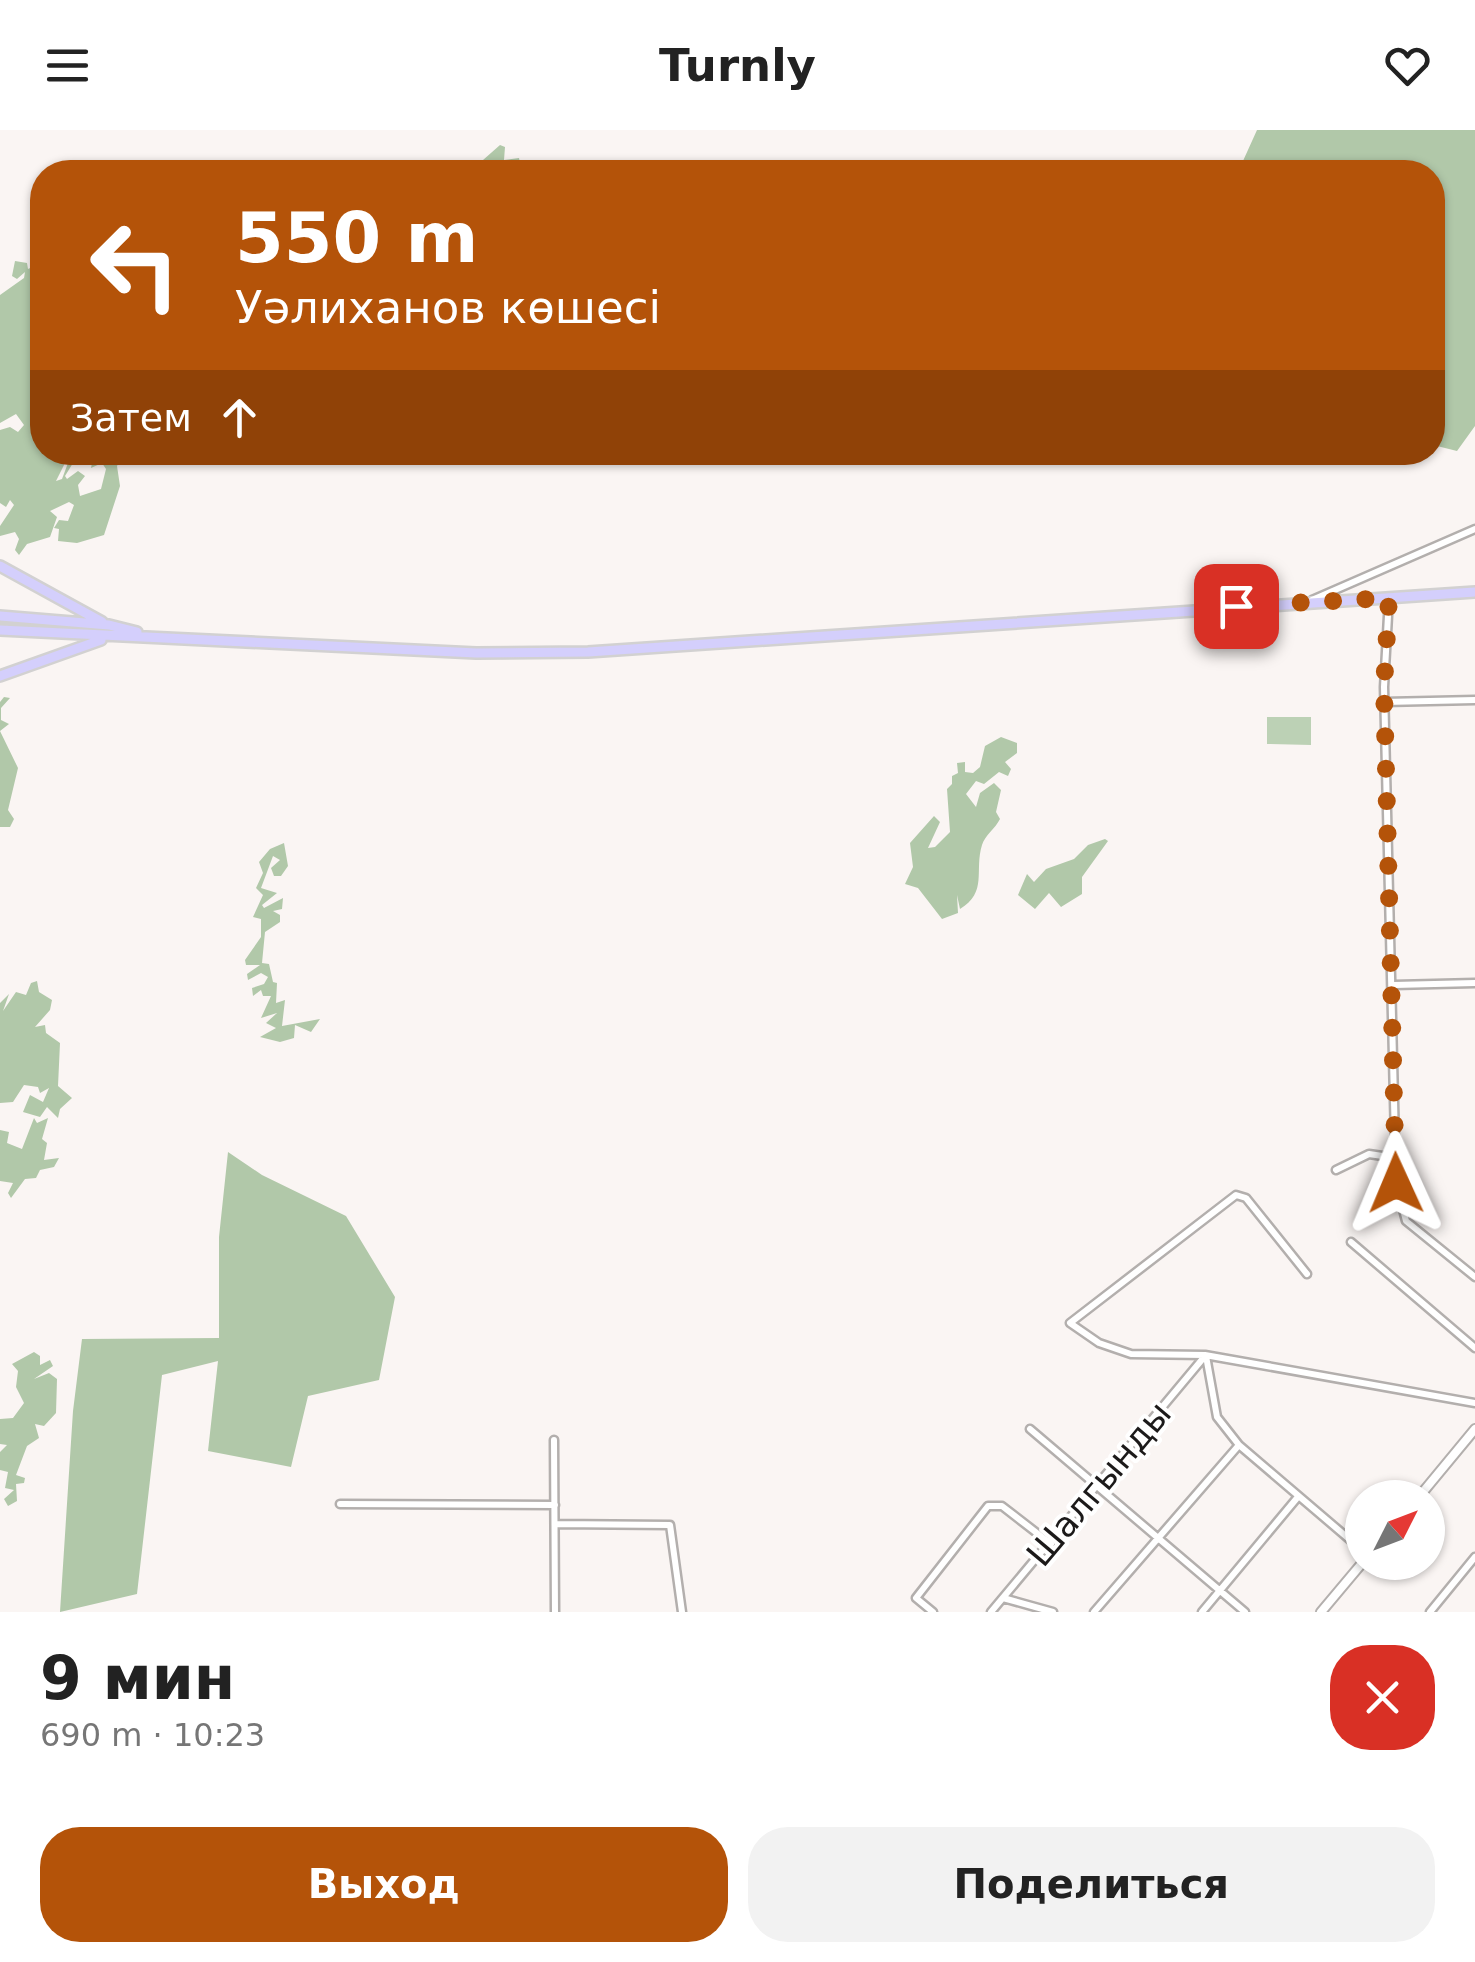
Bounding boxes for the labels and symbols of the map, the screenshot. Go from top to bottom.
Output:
pin [1194,564,1279,649]
position arrow [1344,1131,1448,1235]
street label: Шалгынды [1019,1394,1179,1574]
north arrow [1345,1480,1445,1580]

